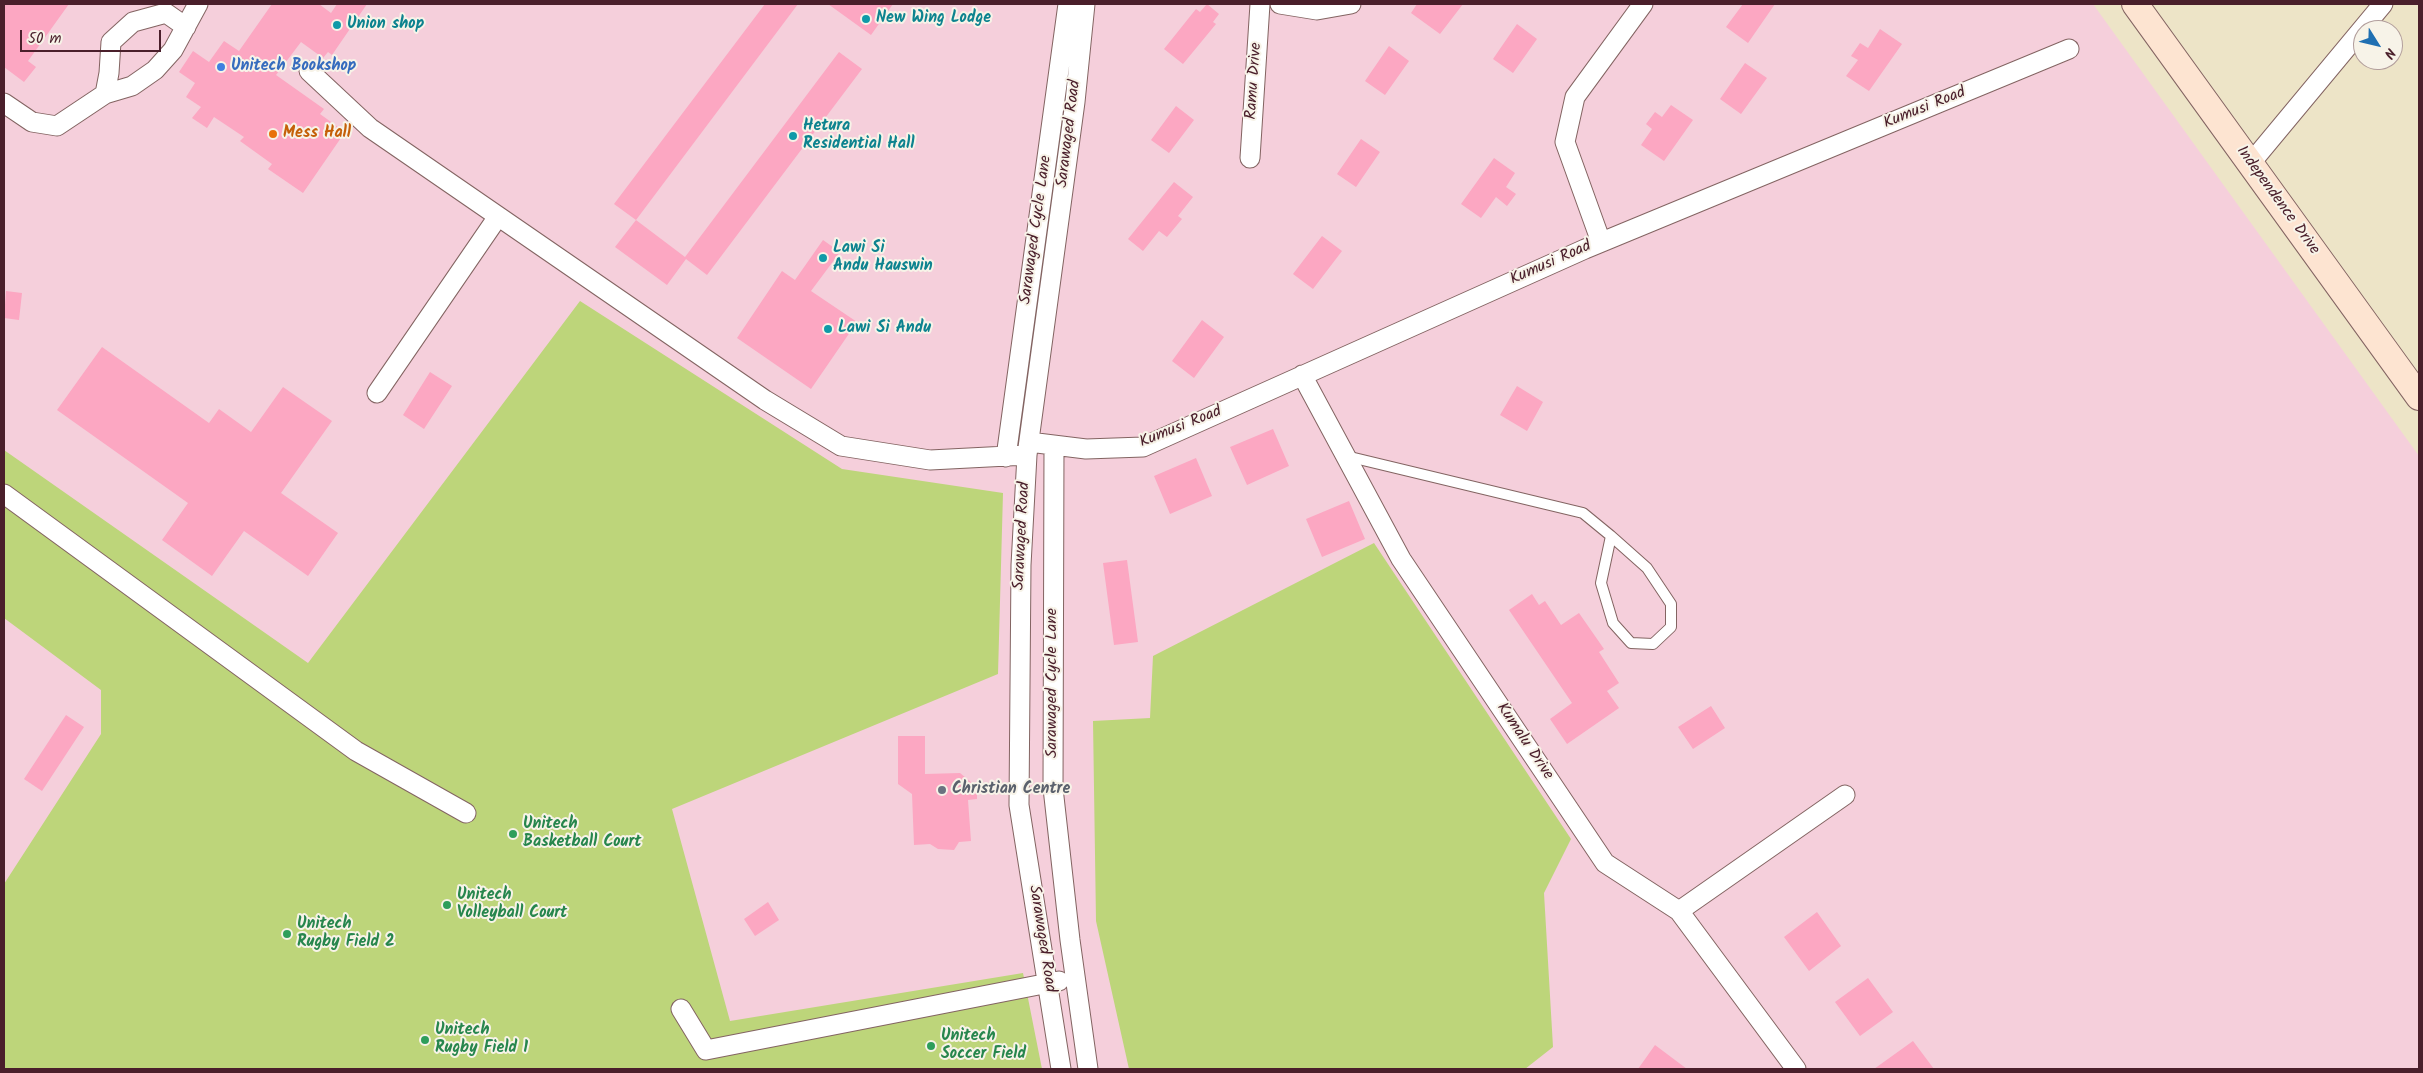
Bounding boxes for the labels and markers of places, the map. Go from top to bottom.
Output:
place label: New Wing Lodge [876,9,991,29]
marker: New Wing Lodge [860,13,872,25]
place label: Union shop [347,15,424,35]
marker: Union shop [331,19,343,31]
place label: Unitech Bookshop [231,57,356,77]
marker: Unitech Bookshop [215,61,227,73]
place label: Hetura Residential Hall [803,117,914,155]
place label: Mess Hall [283,124,351,144]
marker: Mess Hall [267,128,279,140]
marker: Hetura Residential Hall [787,130,799,142]
place label: Lawi Si Andu Hauswin [833,239,933,277]
marker: Lawi Si Andu Hauswin [817,252,829,264]
place label: Lawi Si Andu [838,319,931,339]
marker: Lawi Si Andu [822,323,834,335]
place label: Christian Centre [952,780,1070,800]
marker: Christian Centre [936,784,948,796]
place label: Unitech Basketball Court [523,815,641,853]
marker: Unitech Basketball Court [507,828,519,840]
place label: Unitech Volleyball Court [457,886,567,924]
marker: Unitech Volleyball Court [441,899,453,911]
place label: Unitech Rugby Field 2 [297,915,395,953]
marker: Unitech Rugby Field 2 [281,928,293,940]
place label: Unitech Rugby Field 1 [435,1021,528,1059]
place label: Unitech Soccer Field [941,1027,1026,1065]
marker: Unitech Rugby Field 1 [419,1034,431,1046]
marker: Unitech Soccer Field [925,1040,937,1052]

